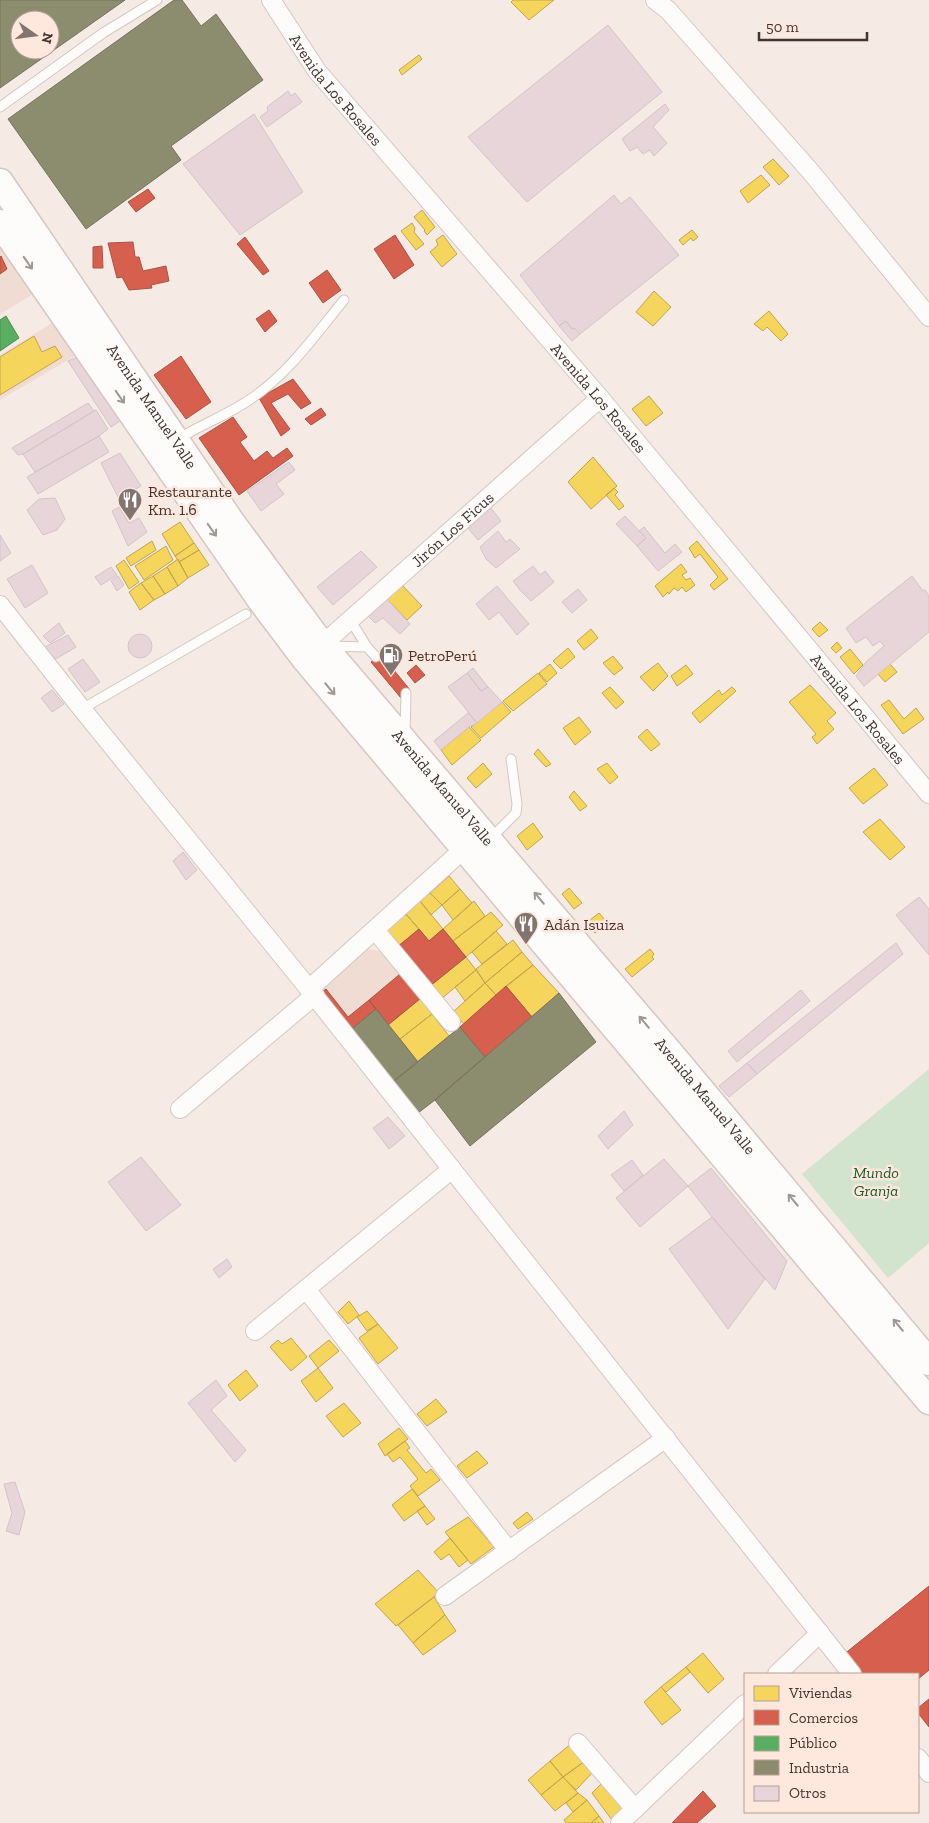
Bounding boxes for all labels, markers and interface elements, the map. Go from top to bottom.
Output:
north arrow [10,10,60,60]
scale bar [759,10,866,42]
text: 50 m [766,18,799,36]
street label: Avenida Los Rosales [285,30,386,150]
text: N [38,31,57,46]
one-way arrow [23,256,33,270]
street label: Avenida Los Rosales [547,339,650,457]
street label: Avenida Manuel Valle [103,340,201,472]
one-way arrow [115,389,125,403]
place label: Restaurante Km. 1.6 [148,482,232,519]
restaurant icon: Restaurante Km. 1.6 [117,487,143,521]
street label: Jirón Los Ficus [408,488,498,571]
one-way arrow [207,523,217,537]
fuel station icon: PetroPerú [378,642,404,676]
place label: PetroPerú [408,646,477,665]
street label: Avenida Los Rosales [806,650,909,768]
one-way arrow [325,682,336,695]
street label: Avenida Manuel Valle [388,726,498,850]
one-way arrow [534,892,545,905]
restaurant icon: Adán Isuiza [513,911,539,945]
place label: Adán Isuiza [544,915,624,934]
one-way arrow [638,1015,650,1028]
street label: Avenida Manuel Valle [651,1034,760,1158]
park label: Mundo Granja [853,1163,899,1200]
one-way arrow [788,1194,799,1207]
one-way arrow [892,1318,903,1331]
legend [744,1673,919,1813]
text: Viviendas [788,1684,852,1702]
text: Comercios [789,1709,858,1727]
text: Público [789,1734,837,1752]
text: Industria [789,1759,849,1777]
text: Otros [789,1784,826,1802]

